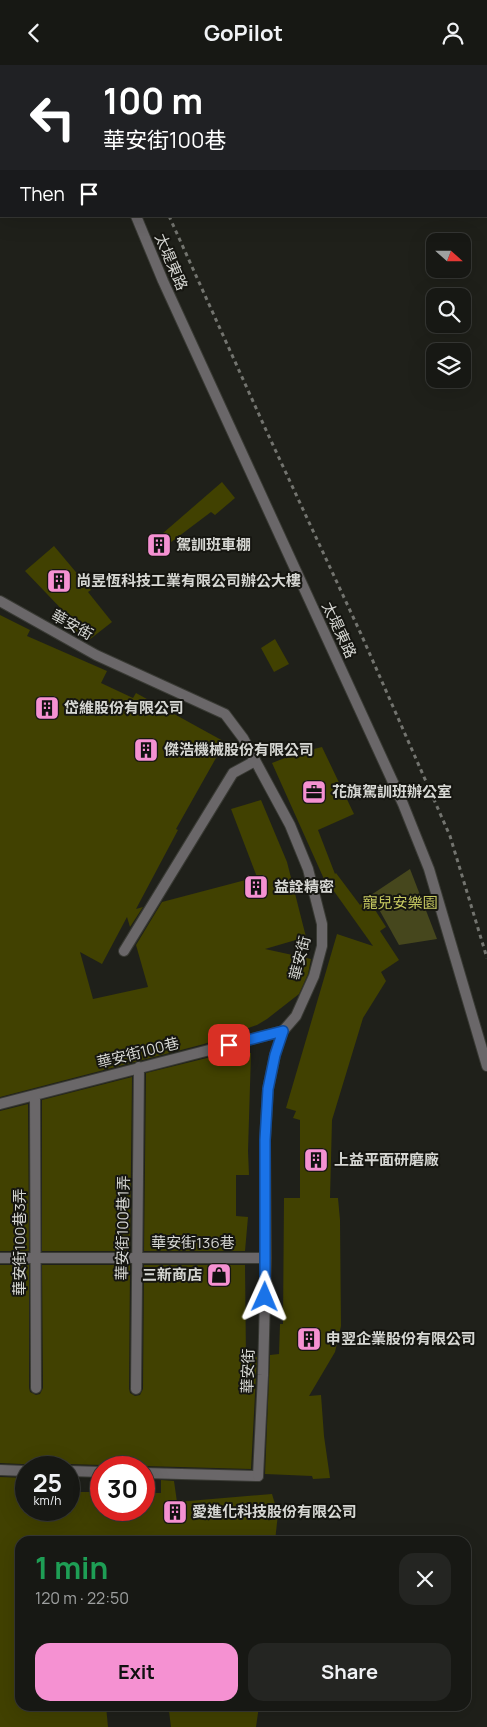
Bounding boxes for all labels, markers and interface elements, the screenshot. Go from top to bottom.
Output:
text: GoPilot [204,18,283,48]
icon: back [20,19,48,47]
icon: person [439,19,467,47]
text: 100 m [103,77,203,125]
icon: left [20,85,85,150]
text: 華安街100巷 [103,125,226,155]
icon: arrive [75,180,103,208]
text: Then [20,181,65,207]
street label: 太堤東路 [150,230,193,294]
north arrow [426,233,471,277]
map controls [426,233,471,388]
button: search [426,288,471,333]
button: layers [426,343,471,388]
building icon: 駕訓班車棚 [146,532,172,558]
place label: 駕訓班車棚 [176,534,251,555]
building icon: 尚昱恆科技工業有限公司辦公大樓 [46,568,72,594]
place label: 尚昱恆科技工業有限公司辦公大樓 [76,570,301,591]
street label: 太堤東路 [317,598,362,661]
street label: 華安街 [47,604,97,645]
building icon: 岱維股份有限公司 [34,695,60,721]
place label: 岱維股份有限公司 [64,697,184,718]
building icon: 傑浩機械股份有限公司 [133,737,159,763]
place label: 傑浩機械股份有限公司 [164,739,314,760]
office icon: 花旗駕訓班辦公室 [301,779,327,805]
place label: 花旗駕訓班辦公室 [332,781,452,802]
building icon: 益詮精密 [243,874,269,900]
place label: 益詮精密 [274,876,334,897]
park label: 寵兒安樂園 [362,892,438,913]
street label: 華安街 [284,933,315,982]
pin [208,1024,250,1066]
icon: arrive [215,1031,243,1059]
street label: 華安街100巷 [95,1032,181,1073]
building icon: 上益平面研磨廠 [303,1147,329,1173]
place label: 上益平面研磨廠 [334,1149,439,1170]
street label: 華安街100巷1弄 [111,1175,134,1281]
street label: 華安街100巷3弄 [9,1188,30,1296]
street label: 華安街136巷 [151,1232,235,1253]
shop icon: 三新商店 [206,1262,232,1288]
place label: 三新商店 [142,1264,202,1285]
position arrow [238,1270,290,1322]
building icon: 申翌企業股份有限公司 [296,1326,322,1352]
place label: 申翌企業股份有限公司 [326,1328,476,1349]
street label: 華安街 [236,1348,259,1394]
speed limit sign: 30 [90,1456,155,1521]
text: 25 [33,1465,62,1500]
text: km/h [34,1492,61,1509]
building icon: 愛進化科技股份有限公司 [162,1499,188,1525]
place label: 愛進化科技股份有限公司 [192,1501,357,1522]
text: 1 min [35,1547,108,1588]
button: close [399,1553,451,1605]
text: 120 m · 22:50 [35,1587,129,1609]
button: Exit [35,1643,238,1701]
button: Share [248,1643,451,1701]

